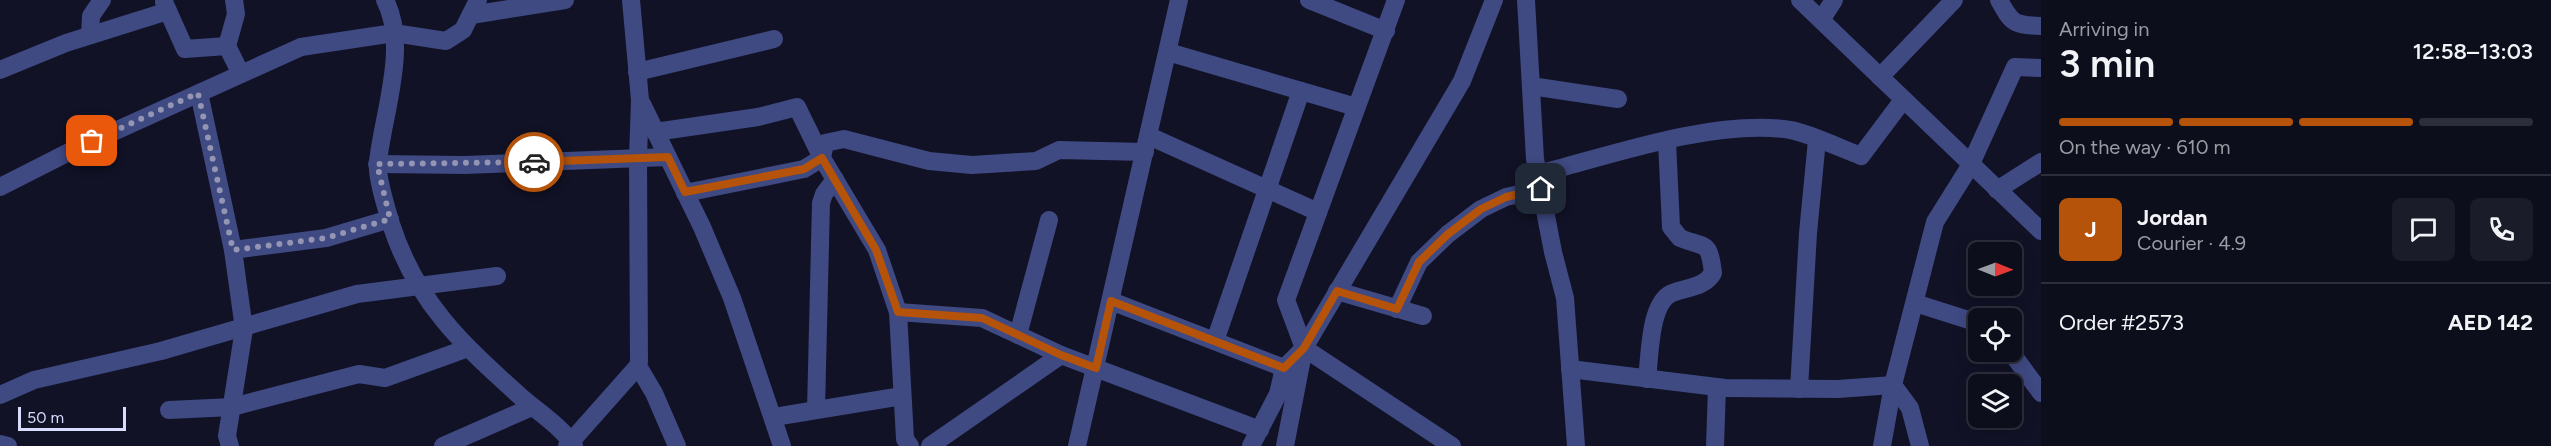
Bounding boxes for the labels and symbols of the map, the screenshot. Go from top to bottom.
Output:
pin [66,115,117,166]
courier [504,132,564,192]
pin [1515,163,1566,214]
north arrow [1968,242,2022,296]
scale bar [18,404,126,432]

